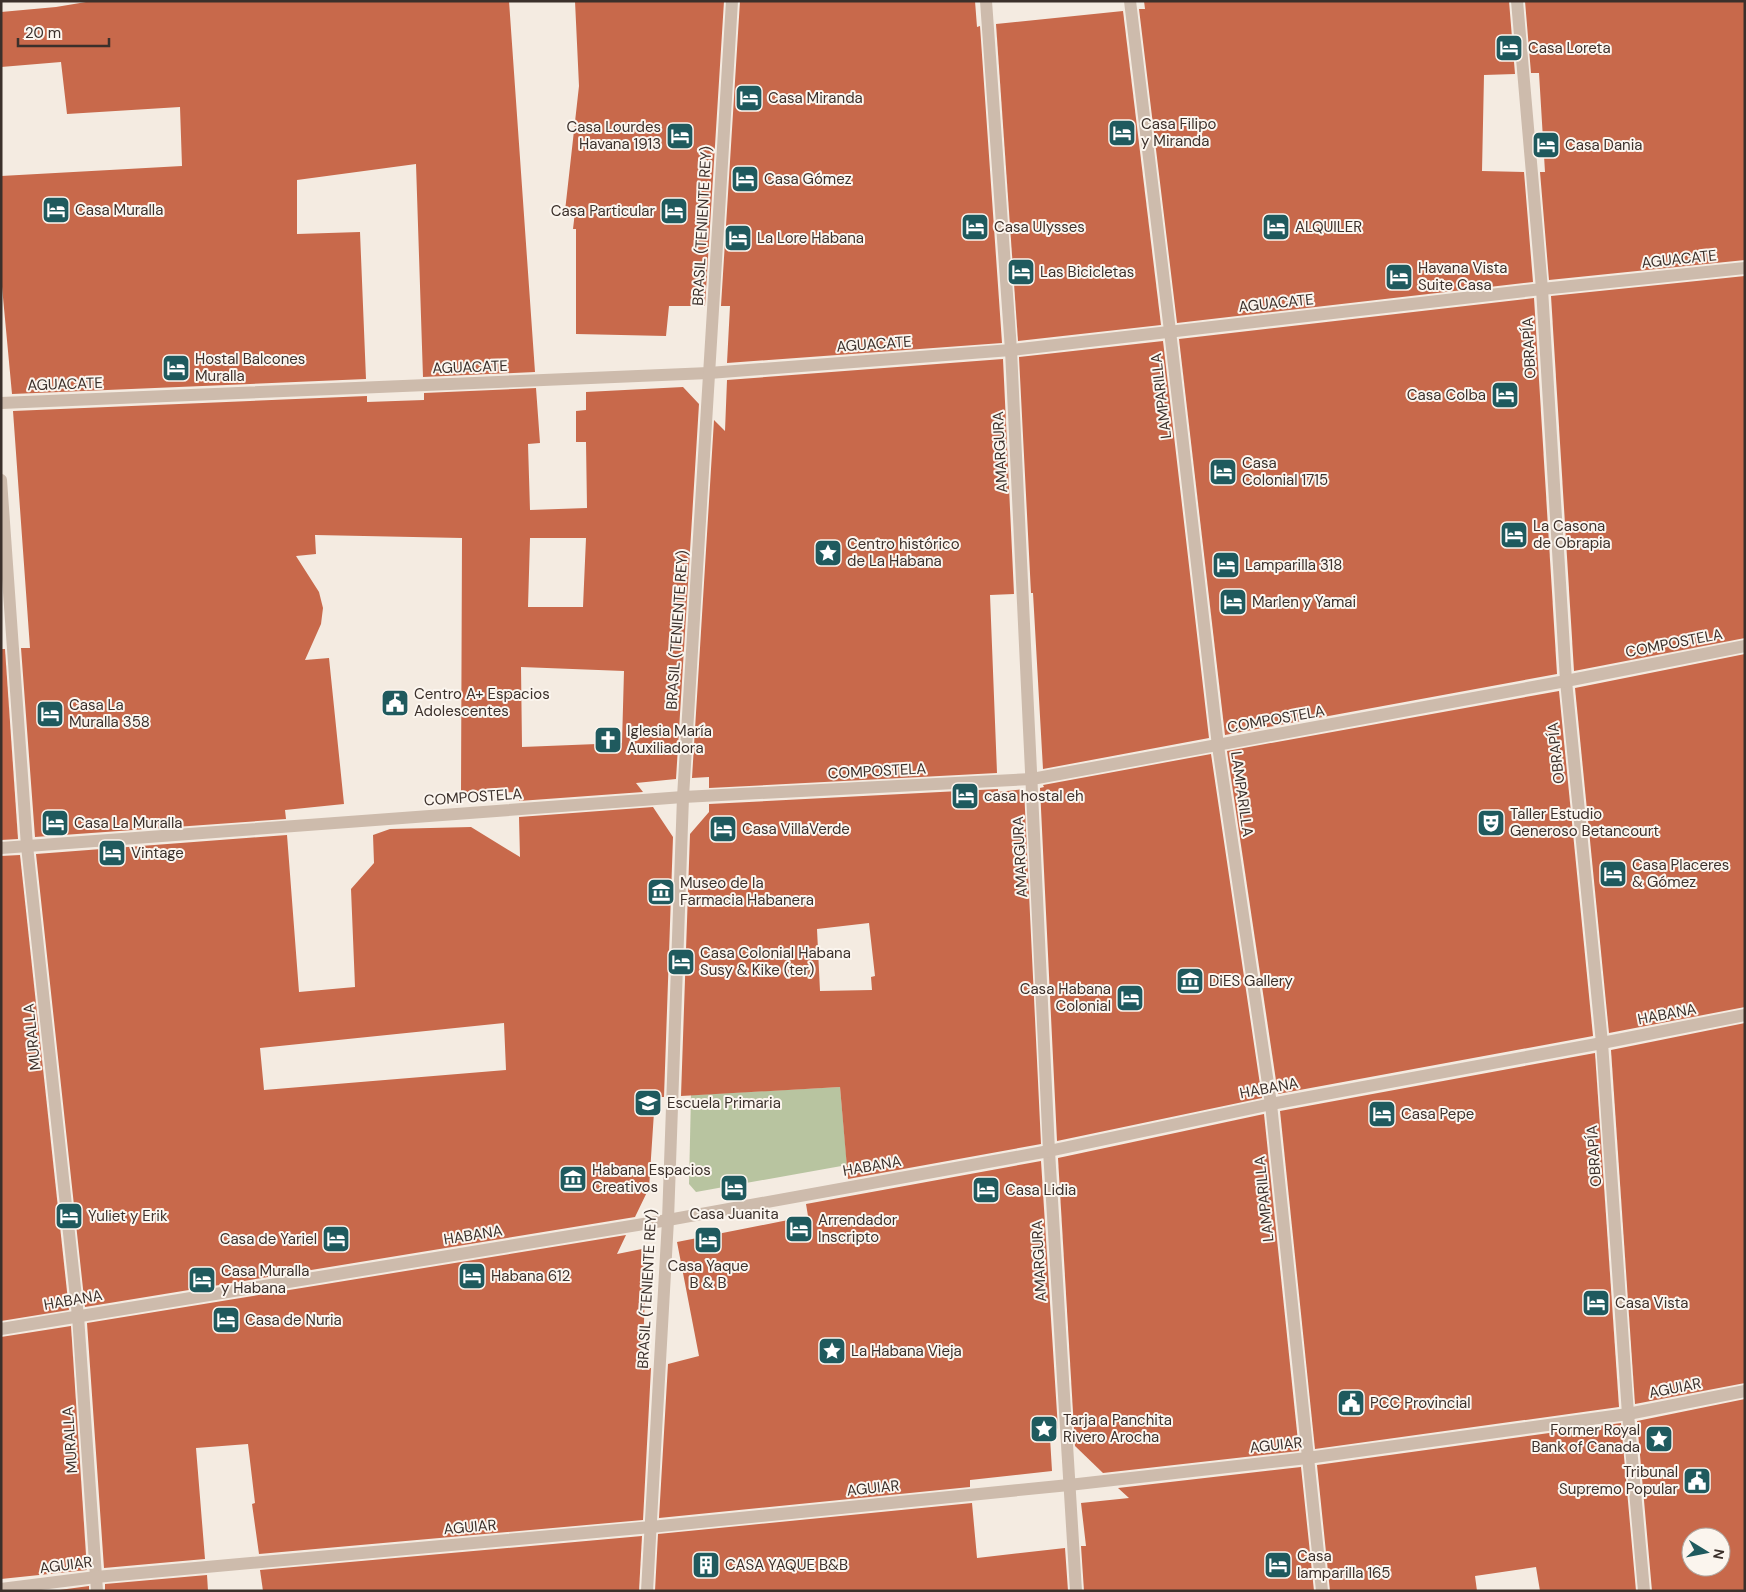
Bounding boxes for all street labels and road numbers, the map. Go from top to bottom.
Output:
street label: BRASIL (TENIENTE REY) [688,146,716,306]
street label: AGUACATE [1640,245,1718,273]
street label: AGUACATE [1237,289,1315,317]
street label: OBRAPÍA [1517,317,1541,379]
street label: AGUACATE [836,331,912,357]
street label: LAMPARILLA [1146,352,1176,440]
street label: AGUACATE [432,356,508,378]
street label: AGUACATE [27,373,103,395]
street label: AMARGURA [988,411,1012,493]
street label: BRASIL (TENIENTE REY) [661,550,693,710]
street label: COMPOSTELA [1624,624,1724,662]
street label: COMPOSTELA [1226,701,1326,737]
street label: OBRAPÍA [1543,721,1569,785]
street label: LAMPARILLA [1226,750,1258,838]
street label: COMPOSTELA [827,758,927,784]
street label: COMPOSTELA [423,784,523,810]
street label: AMARGURA [1008,816,1032,898]
street label: HABANA [1636,999,1698,1029]
street label: MURALLA [19,1003,45,1071]
street label: HABANA [1238,1073,1300,1103]
street label: OBRAPÍA [1582,1124,1606,1187]
street label: HABANA [841,1151,903,1181]
street label: LAMPARILLA [1250,1155,1278,1243]
street label: BRASIL (TENIENTE REY) [633,1209,661,1369]
street label: HABANA [442,1220,504,1250]
street label: AMARGURA [1027,1220,1051,1302]
street label: HABANA [42,1285,104,1315]
street label: AGUIAR [1647,1373,1703,1403]
street label: MURALLA [58,1406,82,1474]
street label: AGUIAR [1249,1432,1303,1458]
street label: AGUIAR [846,1475,900,1501]
street label: AGUIAR [443,1515,497,1539]
street label: AGUIAR [39,1552,94,1578]

